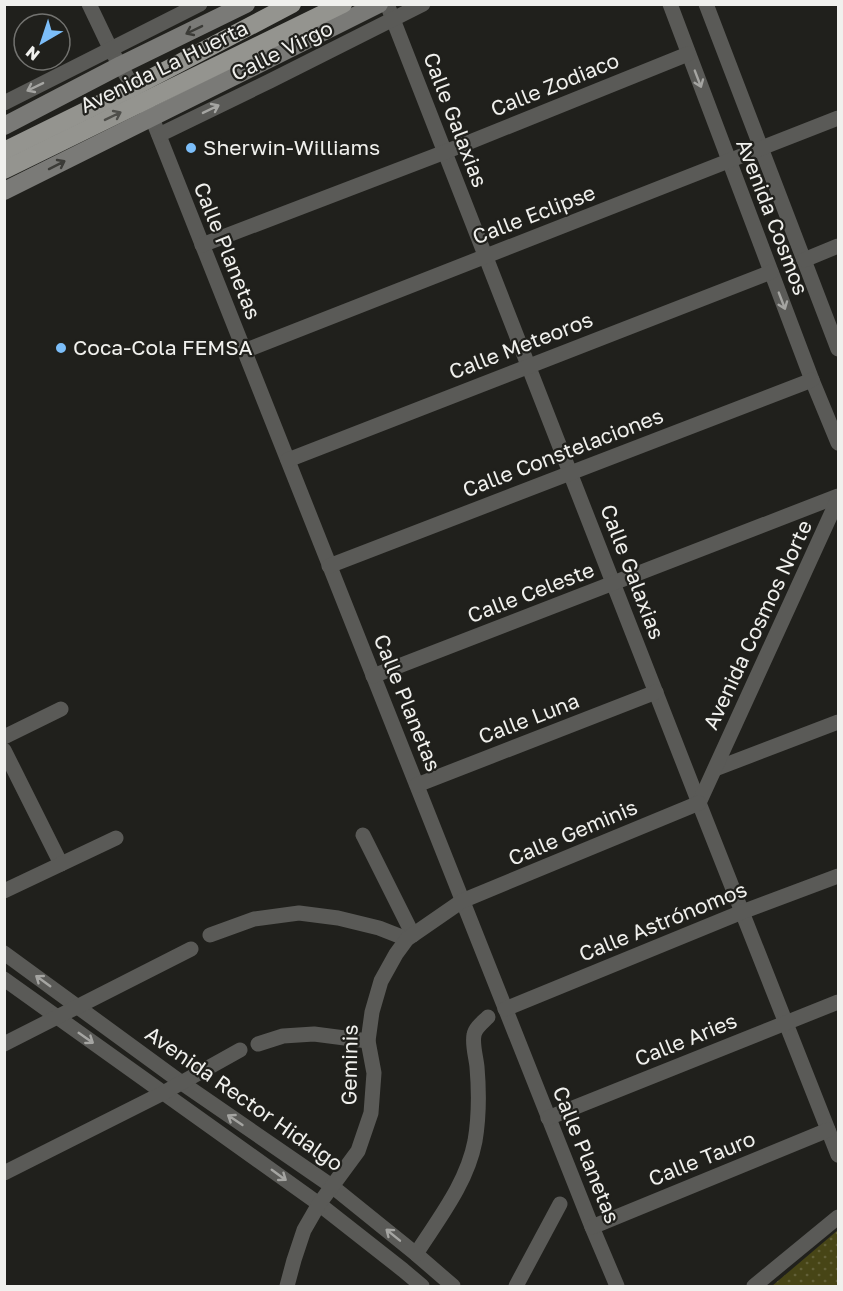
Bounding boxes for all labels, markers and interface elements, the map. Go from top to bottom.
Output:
north arrow [12,12,72,72]
street label: Avenida La Huerta [75,14,252,118]
street label: Calle Virgo [226,14,337,86]
one-way arrow [185,25,203,37]
text: N [22,42,44,65]
street label: Calle Zodiaco [487,47,623,122]
street label: Calle Galaxias [418,49,494,191]
one-way arrow [693,69,704,88]
one-way arrow [27,82,45,94]
one-way arrow [202,103,220,115]
one-way arrow [104,110,122,121]
place label: Sherwin-Williams [203,134,380,160]
street label: Avenida Cosmos [731,135,815,298]
marker: Sherwin-Williams [184,141,198,155]
one-way arrow [47,159,65,171]
street label: Calle Planetas [189,178,267,323]
street label: Calle Eclipse [469,179,599,249]
one-way arrow [777,291,788,310]
street label: Calle Meteoros [445,306,596,384]
place label: Coca-Cola FEMSA [73,334,253,360]
marker: Coca-Cola FEMSA [54,341,68,355]
street label: Calle Constelaciones [459,402,667,502]
street label: Calle Galaxias [595,501,671,643]
street label: Avenida Cosmos Norte [697,516,817,733]
street label: Calle Celeste [464,556,598,628]
street label: Calle Planetas [369,630,447,775]
street label: Calle Luna [475,687,583,749]
street label: Calle Geminis [504,793,641,871]
street label: Calle Astrónomos [575,876,750,967]
one-way arrow [36,975,52,988]
street label: Calle Aries [631,1007,741,1071]
street label: Avenida Rector Hidalgo [141,1020,348,1176]
street label: Geminis [335,1024,363,1106]
one-way arrow [77,1032,93,1044]
street label: Calle Planetas [548,1082,626,1227]
one-way arrow [228,1114,244,1126]
street label: Calle Tauro [644,1125,759,1191]
one-way arrow [271,1169,287,1182]
one-way arrow [385,1229,401,1242]

